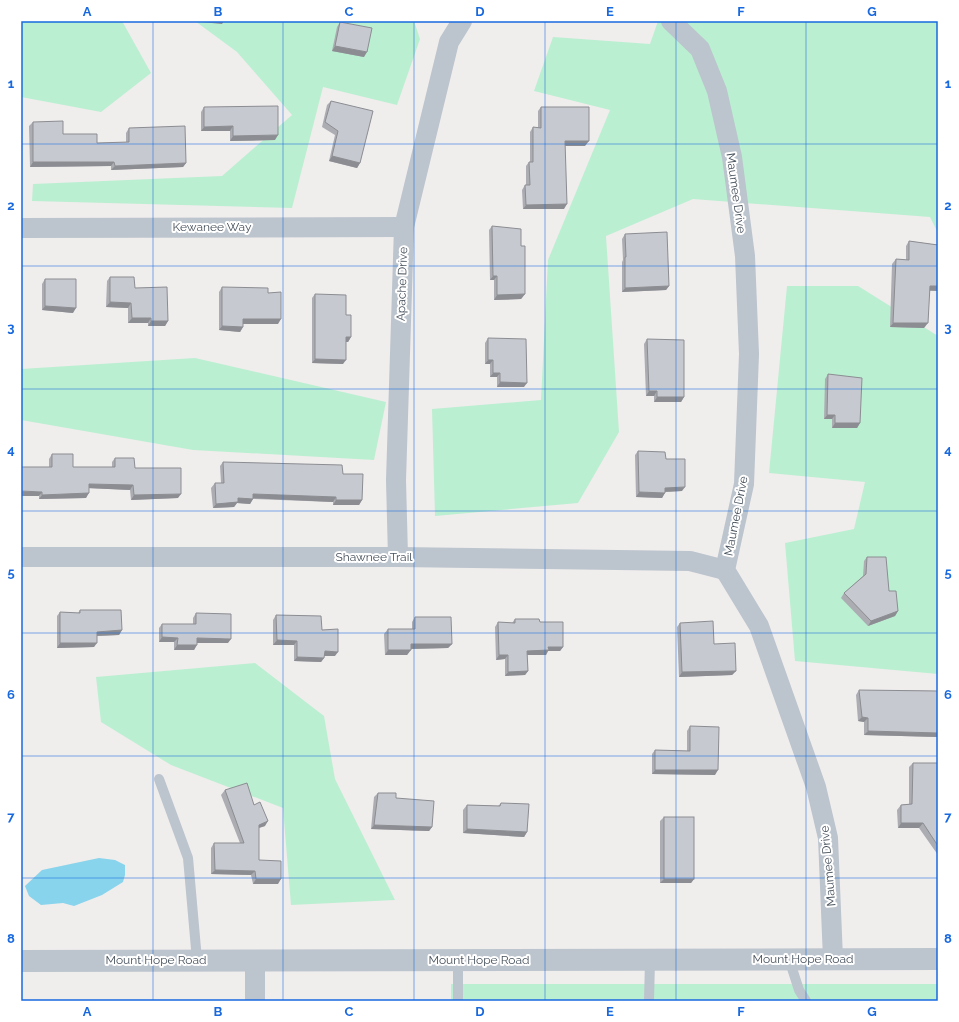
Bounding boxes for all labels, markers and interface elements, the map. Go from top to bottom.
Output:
text: A [83,4,92,19]
text: B [214,4,223,19]
text: C [345,4,354,19]
text: D [475,4,485,19]
text: E [606,4,614,19]
text: F [737,4,745,19]
text: G [867,4,877,19]
text: 1 [8,76,15,91]
text: 1 [945,76,952,91]
street label: Maumee Drive [723,152,749,234]
text: 2 [7,198,15,213]
text: 2 [944,198,952,213]
street label: Kewanee Way [173,220,252,234]
street label: Apache Drive [394,247,410,321]
text: 3 [7,320,15,335]
text: 3 [944,320,952,335]
text: 4 [7,442,15,457]
text: 4 [944,442,952,457]
street label: Maumee Drive [721,475,751,557]
street label: Shawnee Trail [335,550,413,564]
text: 5 [7,565,15,580]
text: 5 [944,565,952,580]
text: 6 [7,687,15,702]
text: 6 [944,687,952,702]
text: 7 [7,809,15,824]
text: 7 [944,809,952,824]
street label: Maumee Drive [817,825,839,907]
text: 8 [7,931,15,946]
text: 8 [944,931,952,946]
street label: Mount Hope Road [753,952,853,966]
street label: Mount Hope Road [106,953,206,967]
street label: Mount Hope Road [429,953,529,967]
text: A [83,1004,92,1019]
text: B [214,1004,223,1019]
text: C [345,1004,354,1019]
text: D [475,1004,485,1019]
text: E [606,1004,614,1019]
text: F [737,1004,745,1019]
text: G [867,1004,877,1019]

